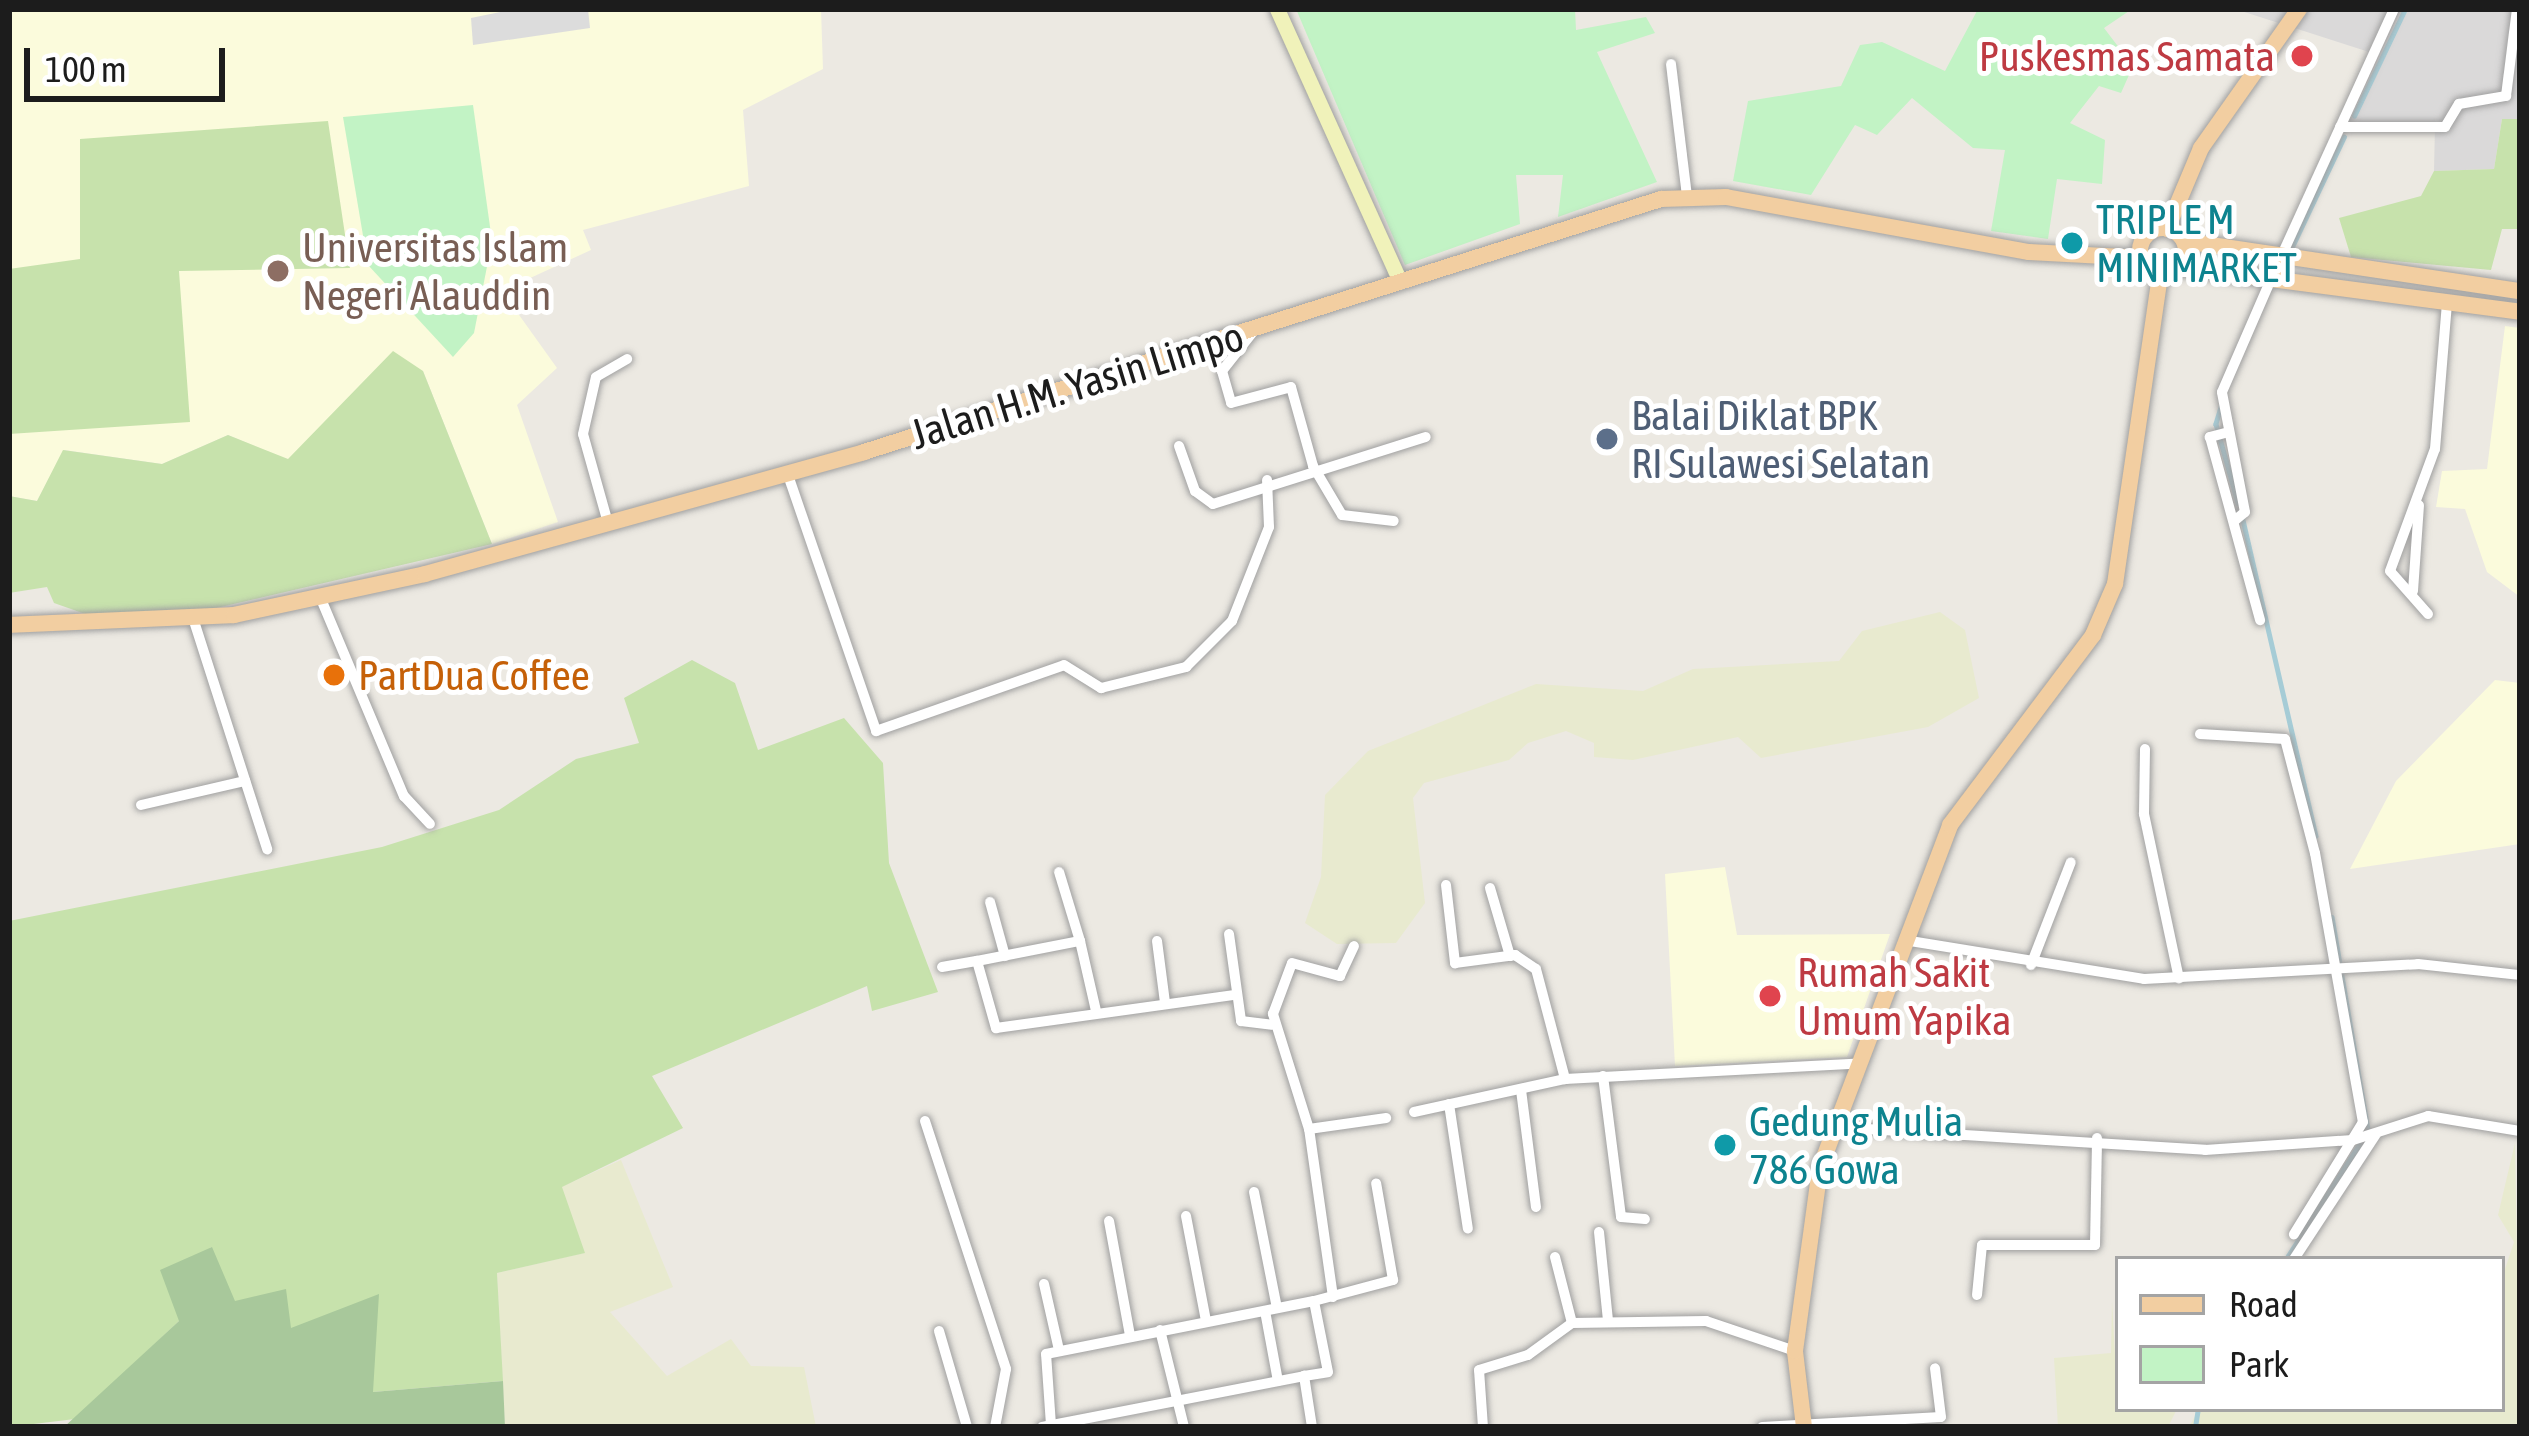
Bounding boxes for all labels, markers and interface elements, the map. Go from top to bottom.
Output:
scale bar [30,24,231,98]
place label: Puskesmas Samata [1979,31,2275,81]
marker: Puskesmas Samata [2286,40,2318,72]
text: 100 m [45,48,127,90]
place label: TRIPLE M MINIMARKET [2096,194,2297,292]
place label: Universitas Islam Negeri Alauddin [302,222,568,320]
marker: TRIPLE M MINIMARKET [2059,230,2085,256]
marker: Universitas Islam Negeri Alauddin [265,258,291,284]
street label: Jalan H.M. Yasin Limpo [905,310,1249,460]
place label: Balai Diklat BPK RI Sulawesi Selatan [1631,390,1930,488]
marker: Balai Diklat BPK RI Sulawesi Selatan [1594,426,1620,452]
place label: PartDua Coffee [358,650,590,700]
marker: PartDua Coffee [321,662,347,688]
place label: Rumah Sakit Umum Yapika [1797,947,2012,1046]
marker: Rumah Sakit Umum Yapika [1754,980,1786,1012]
place label: Gedung Mulia 786 Gowa [1749,1096,1963,1194]
marker: Gedung Mulia 786 Gowa [1712,1132,1738,1158]
legend [2115,1256,2505,1412]
text: Road [2229,1283,2298,1325]
text: Park [2229,1343,2289,1385]

